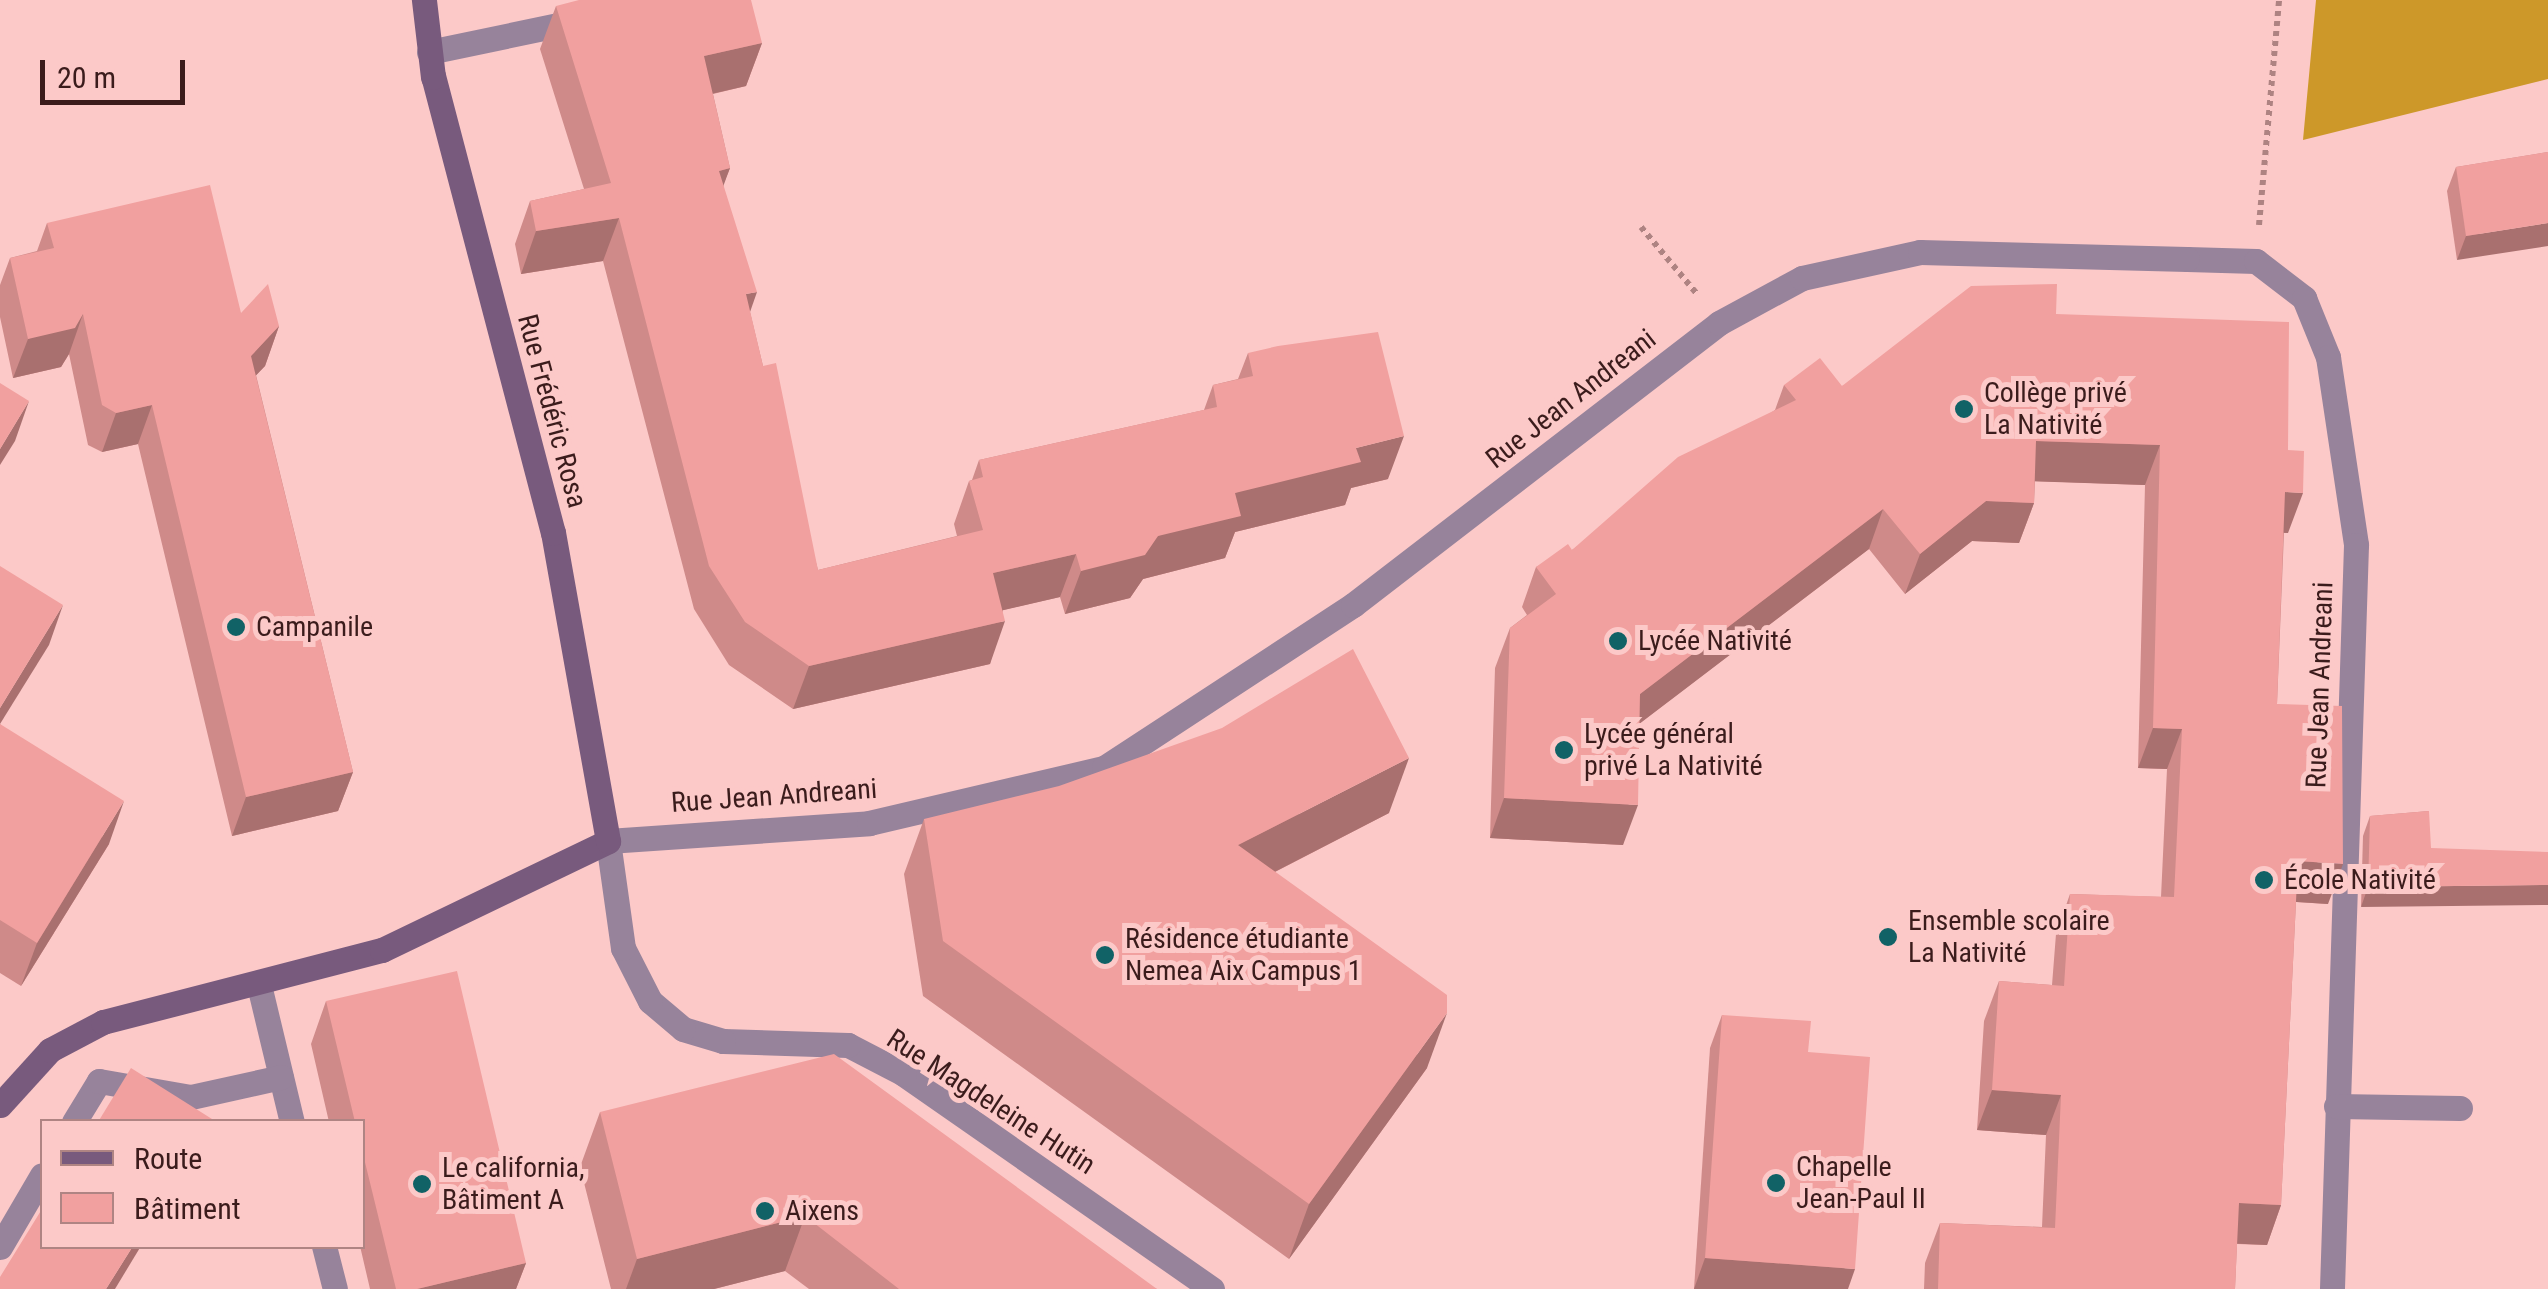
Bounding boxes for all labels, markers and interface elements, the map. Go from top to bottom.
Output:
scale bar [45,40,190,102]
text: 20 m [57,60,116,95]
street label: Rue Frédéric Rosa [510,311,594,511]
street label: Rue Jean Andreani [1479,322,1663,476]
place label: Collège privé La Nativité [1984,376,2127,442]
marker: Collège privé La Nativité [1953,398,1975,420]
street label: Rue Jean Andreani [2300,581,2340,789]
place label: Campanile [256,610,373,644]
marker: Campanile [225,616,247,638]
place label: Lycée Nativité [1638,624,1792,658]
marker: Lycée Nativité [1607,630,1629,652]
place label: Lycée général privé La Nativité [1584,717,1763,783]
marker: Lycée général privé La Nativité [1553,739,1575,761]
street label: Rue Jean Andreani [670,772,878,820]
place label: École Nativité [2284,863,2436,897]
marker: École Nativité [2253,869,2275,891]
place label: Ensemble scolaire La Nativité [1908,904,2110,970]
place label: Résidence étudiante Nemea Aix Campus 1 [1125,922,1362,988]
marker: Ensemble scolaire La Nativité [1877,926,1899,948]
marker: Résidence étudiante Nemea Aix Campus 1 [1094,944,1116,966]
street label: Rue Magdeleine Hutin [881,1022,1101,1182]
legend [40,1119,365,1249]
text: Route [134,1141,202,1176]
place label: Chapelle Jean-Paul II [1796,1150,1926,1216]
place label: Le california, Bâtiment A [442,1151,584,1217]
marker: Chapelle Jean-Paul II [1765,1172,1787,1194]
marker: Le california, Bâtiment A [411,1173,433,1195]
text: Bâtiment [134,1191,241,1226]
place label: Aixens [785,1194,859,1228]
marker: Aixens [754,1200,776,1222]

